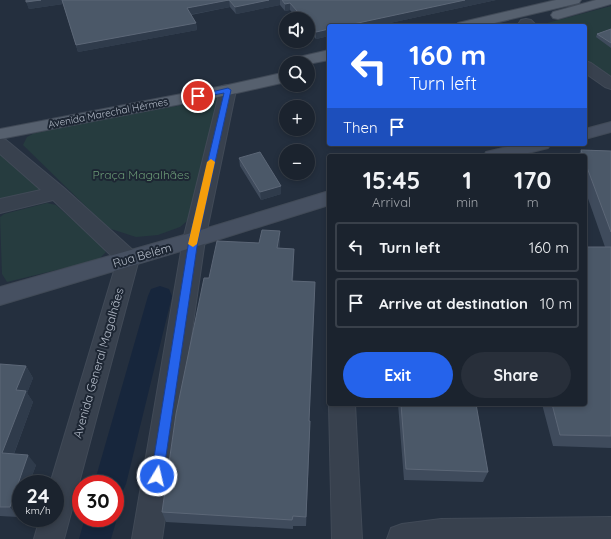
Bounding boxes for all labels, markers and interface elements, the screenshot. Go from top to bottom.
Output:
map controls [279,12,315,180]
button: sound [279,12,315,48]
text: 160 m [409,37,486,72]
icon: left [343,40,395,92]
button: search [279,56,315,92]
text: Turn left [409,72,477,95]
pin [181,79,215,113]
icon: arrive [187,85,209,107]
street label: Avenida Marechal Hérmes [47,95,169,131]
button: + [279,100,315,136]
icon: arrive [386,116,408,138]
text: Then [343,118,378,137]
button: − [279,144,315,180]
text: 15:45 [363,165,420,195]
text: 1 [463,165,472,195]
text: 170 [514,165,551,195]
park label: Praça Magalhães [93,167,190,182]
text: Arrival [372,194,411,210]
text: min [456,194,478,210]
text: m [527,194,539,210]
icon: left [345,236,367,258]
text: Turn left [379,238,441,257]
text: 160 m [529,238,569,257]
street label: Rua Belém [111,239,173,271]
street label: Avenida General Magalhães [69,286,127,440]
icon: arrive [345,292,367,314]
text: Arrive at destination [379,294,528,313]
text: 10 m [540,294,572,313]
button: Exit [343,352,453,398]
button: Share [461,352,571,398]
position arrow [136,455,178,497]
speed limit sign: 30 [72,475,124,527]
text: 24 [26,483,50,508]
text: km/h [25,504,51,517]

